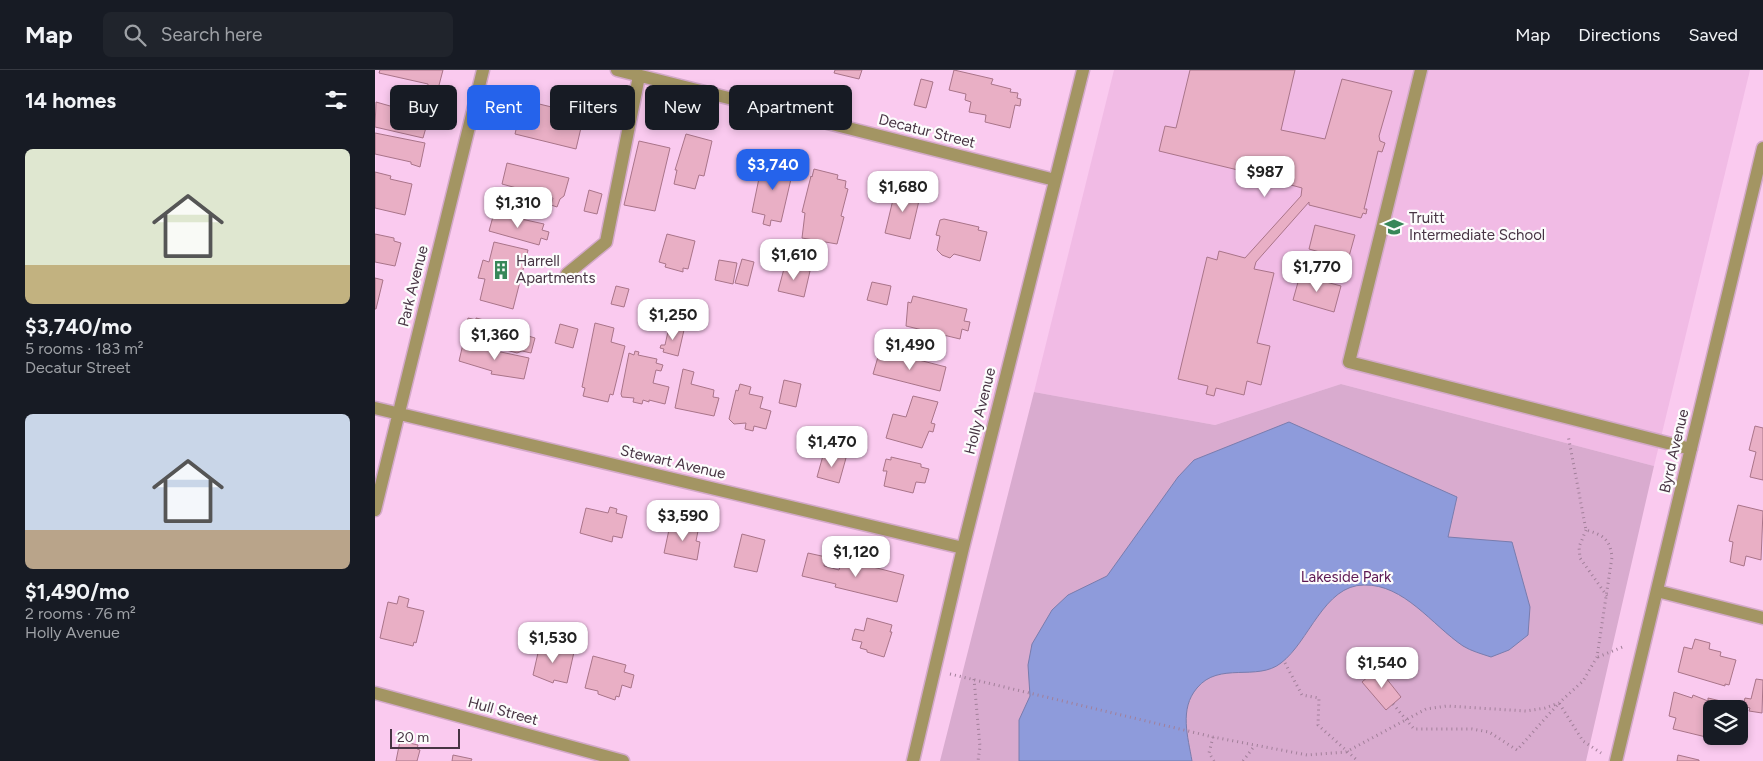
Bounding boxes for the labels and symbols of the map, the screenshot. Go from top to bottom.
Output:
street label: Decatur Street [877,110,978,152]
pin: $3,740 [732,148,814,191]
pin: $987 [1235,156,1295,198]
pin: $1,680 [862,170,944,213]
pin: $1,310 [477,186,559,229]
place label: Truitt Intermediate School [1409,209,1545,244]
school or university icon: Truitt Intermediate School [1383,216,1405,238]
pin: $1,610 [753,238,835,281]
street label: Park Avenue [394,244,432,328]
pin: $1,770 [1276,250,1358,293]
place label: Harrell Apartments [516,252,595,287]
building icon: Harrell Apartments [490,259,512,281]
pin: $1,250 [632,298,714,341]
pin: $1,360 [454,318,536,361]
pin: $1,490 [869,328,951,371]
street label: Holly Avenue [961,366,999,456]
street label: Byrd Avenue [1656,407,1692,495]
pin: $1,470 [791,426,873,468]
street label: Stewart Avenue [619,441,727,483]
pin: $3,590 [642,500,724,542]
pin: $1,120 [815,536,897,578]
park label: Lakeside Park [1301,568,1392,586]
pin: $1,530 [512,622,594,664]
pin: $1,540 [1341,646,1423,689]
street label: Hull Street [466,693,540,729]
scale bar [390,726,460,749]

